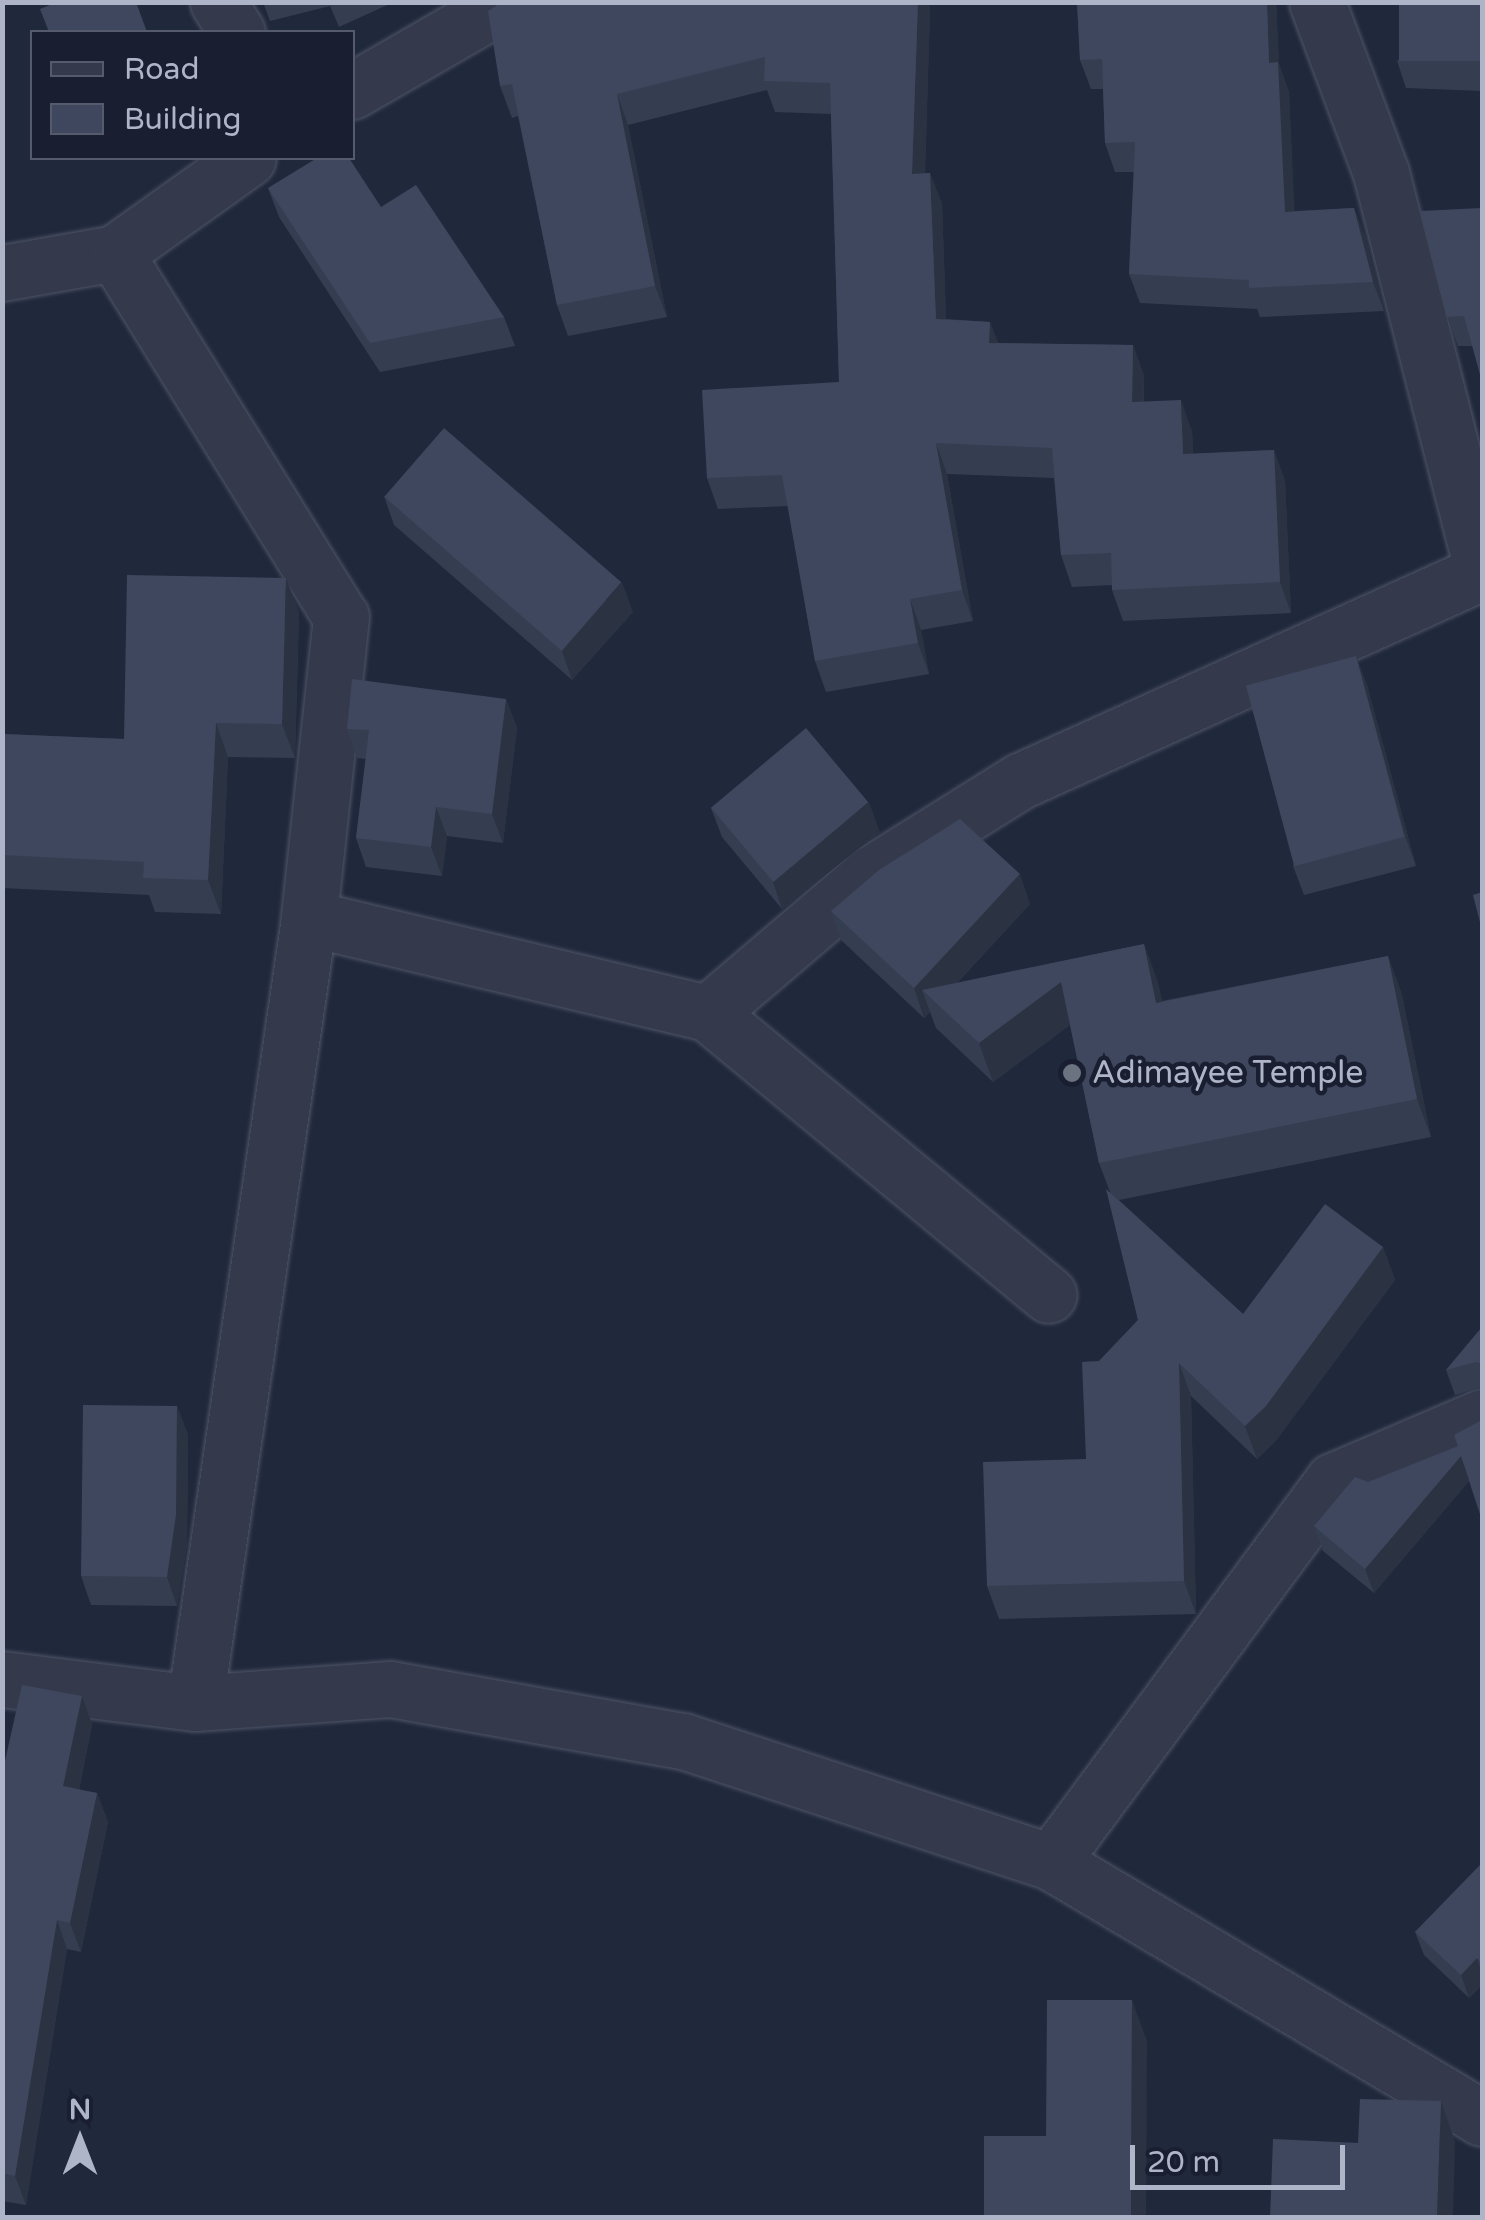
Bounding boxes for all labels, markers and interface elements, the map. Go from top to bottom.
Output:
legend [30,30,355,160]
text: Road [124,51,199,88]
text: Building [124,101,241,138]
place label: Adimayee Temple [1092,1054,1363,1092]
marker: Adimayee Temple [1061,1062,1083,1084]
north arrow [30,2090,130,2190]
text: N [69,2093,91,2127]
scale bar [1135,2125,1350,2187]
text: 20 m [1147,2144,1220,2181]

